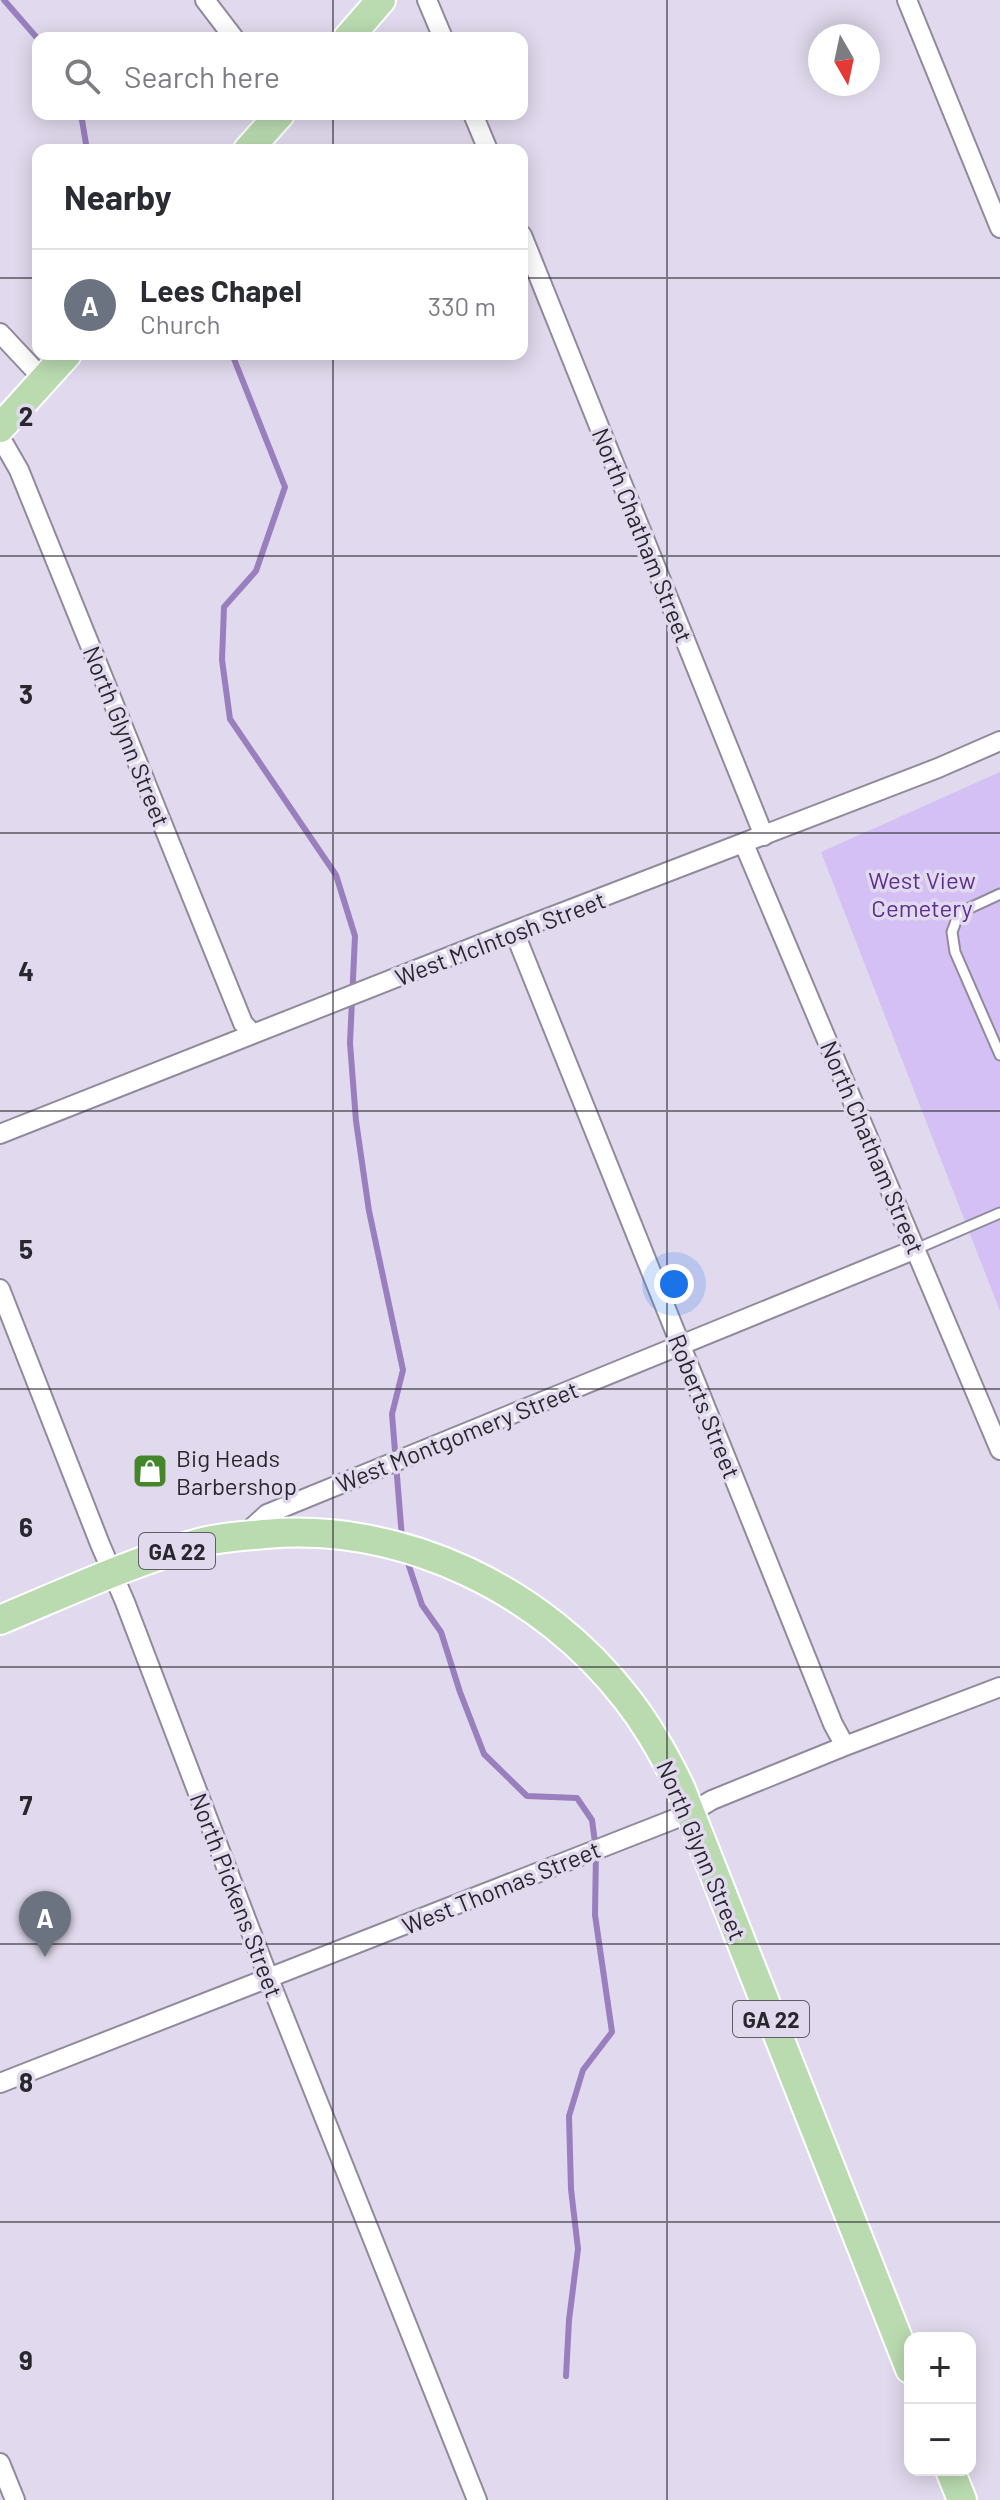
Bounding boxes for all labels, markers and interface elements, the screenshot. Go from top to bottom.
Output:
north arrow [808,24,880,96]
search box [32,32,528,120]
icon: search [60,54,104,98]
text: Search here [124,58,280,94]
text: Nearby [64,176,172,217]
text: Lees Chapel [140,272,302,308]
text: A [81,290,99,321]
text: 330 m [428,290,496,321]
text: Church [140,308,221,339]
text: 2 [19,400,33,431]
street label: North Chatham Street [587,424,699,646]
street label: North Glynn Street [78,641,176,831]
text: 3 [19,678,33,709]
park label: West View Cemetery [868,865,976,922]
street label: West McIntosh Street [391,885,609,991]
text: 4 [18,955,34,986]
street label: North Chatham Street [815,1036,931,1258]
text: 5 [19,1233,33,1264]
your location [654,1264,694,1304]
street label: Roberts Street [663,1330,747,1482]
street label: West Montgomery Street [332,1374,582,1498]
place label: Big Heads Barbershop [176,1443,297,1500]
shop icon: Big Heads Barbershop [131,1452,169,1490]
text: 6 [19,1511,33,1542]
road number: GA 22 [139,1533,215,1569]
street label: North Glynn Street [651,1756,753,1944]
text: 7 [20,1789,33,1820]
street label: North Pickens Street [185,1789,289,2001]
street label: West Thomas Street [398,1834,604,1940]
pin: A [19,1891,71,1957]
road number: GA 22 [733,2001,809,2037]
text: 8 [19,2066,33,2097]
map controls [904,2332,976,2476]
button: + [904,2332,976,2404]
text: 9 [19,2344,33,2375]
button: − [904,2404,976,2476]

